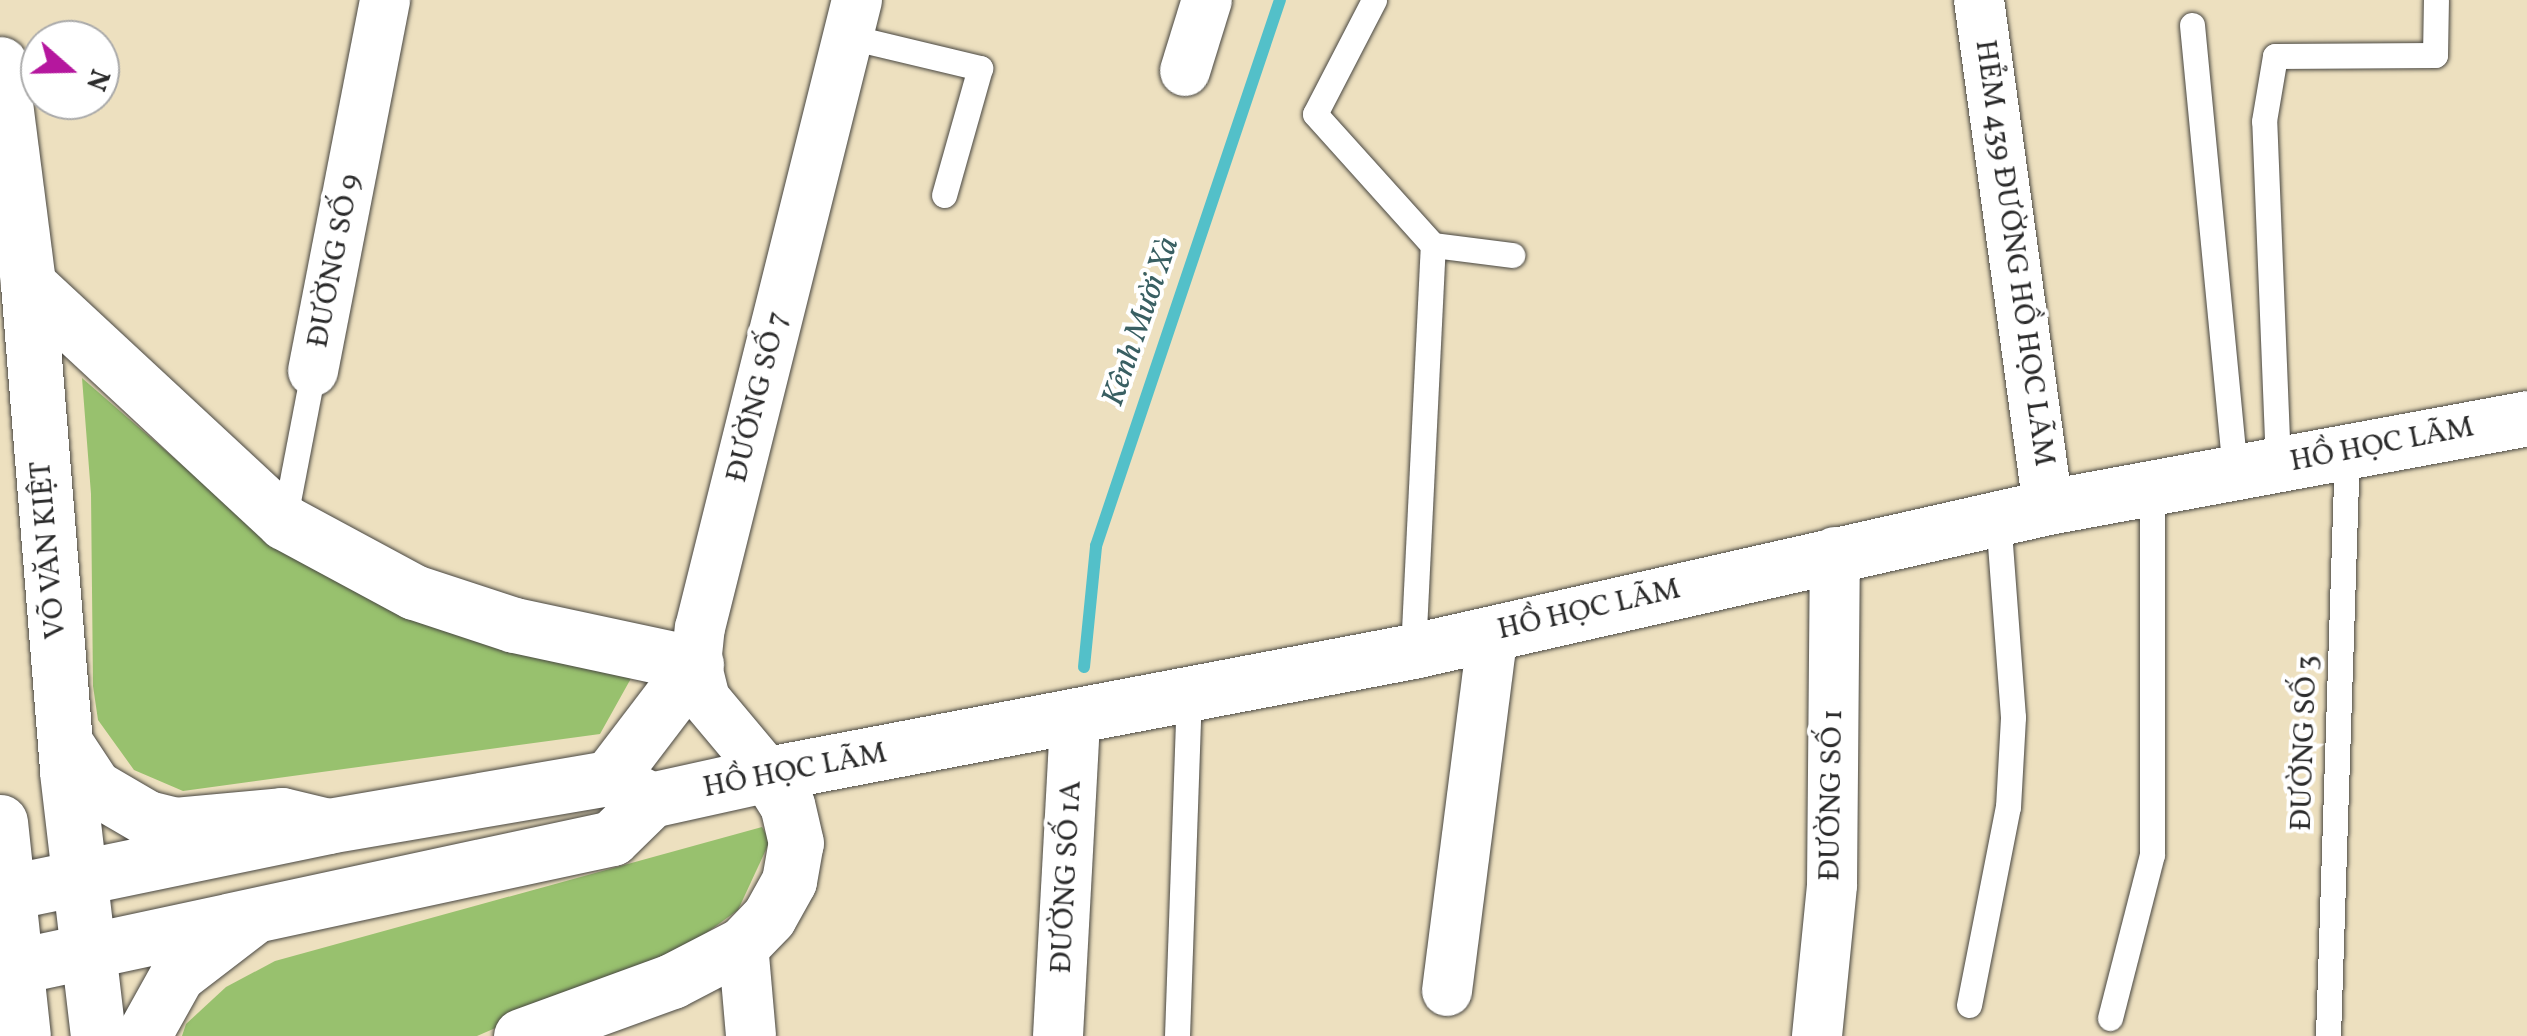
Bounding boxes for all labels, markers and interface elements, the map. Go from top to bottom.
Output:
north arrow [20,20,120,120]
street label: HẺM 439 ĐƯỜNG HỒ HỌC LÃM [1966,38,2062,468]
text: N [75,64,119,96]
street label: ĐƯỜNG SỐ 9 [301,171,369,351]
water label: Kênh Mười Xà [1095,232,1189,412]
street label: ĐƯỜNG SỐ 7 [719,308,797,486]
street label: HỒ HỌC LÃM [2287,410,2477,480]
street label: VÕ VĂN KIỆT [23,459,75,641]
street label: HỒ HỌC LÃM [1494,571,1684,649]
street label: ĐƯỜNG SỐ 3 [2284,654,2326,832]
street label: ĐƯỜNG SỐ 1 [1813,709,1851,881]
street label: HỒ HỌC LÃM [700,736,890,806]
street label: ĐƯỜNG SỐ 1A [1044,780,1090,974]

